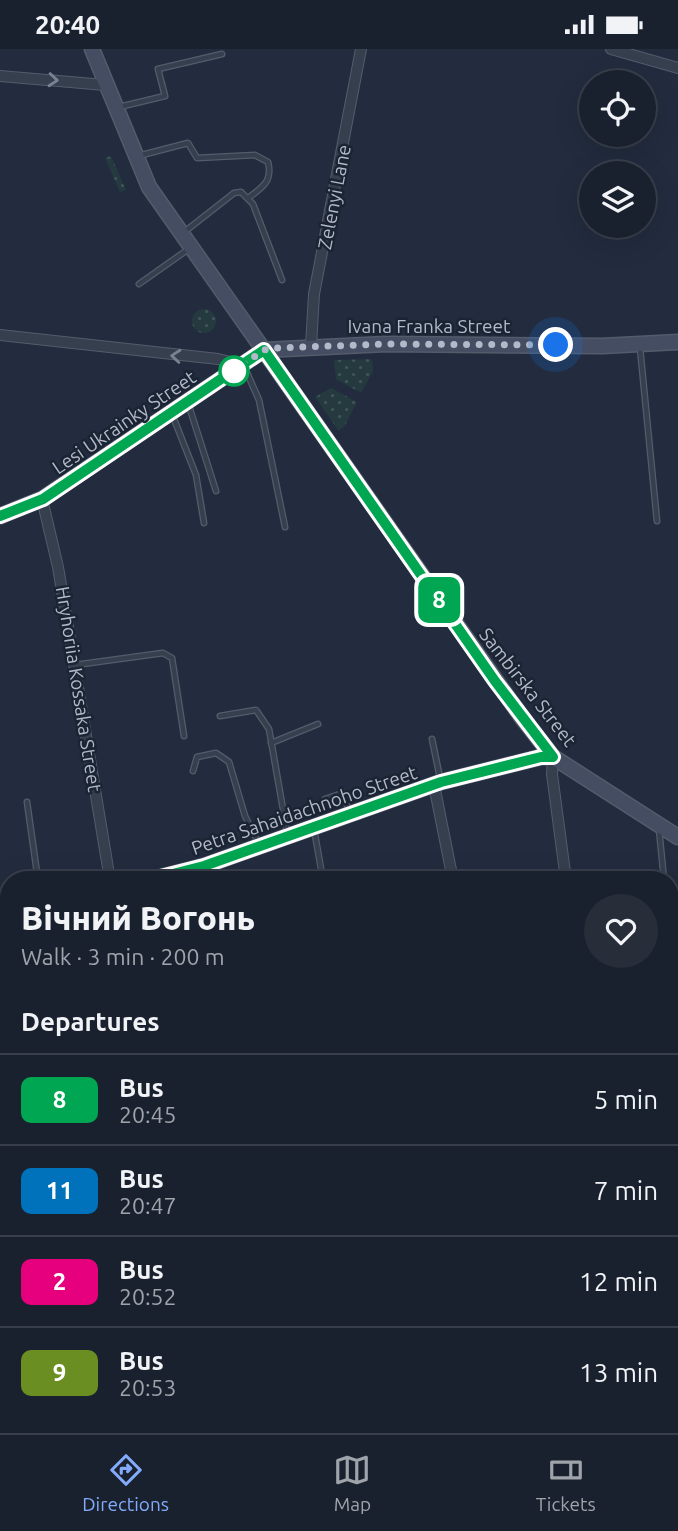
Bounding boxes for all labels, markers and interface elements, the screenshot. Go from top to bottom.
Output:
text: 20:40 [35,10,100,39]
map controls [579,70,656,238]
button: locate [579,70,656,147]
one-way arrow [47,72,58,87]
street label: Zelenyi Lane [313,143,355,251]
button: layers [579,161,656,238]
street label: Ivana Franka Street [347,315,511,337]
your location [538,327,573,362]
one-way arrow [170,349,181,364]
unlabelled marker [219,356,249,386]
street label: Lesi Ukrainky Street [48,365,200,478]
line badge: 8 [416,577,462,623]
street label: Hryhoriia Kossaka Street [52,585,106,794]
text: 8 [432,586,446,613]
street label: Sambirska Street [475,623,581,751]
street label: Petra Sahaidachnoho Street [188,761,420,859]
button: heart [584,894,658,968]
text: Вічний Вогонь [21,899,255,936]
text: Walk · 3 min · 200 m [21,944,225,969]
text: Departures [21,1007,159,1036]
text: Bus [119,1073,164,1102]
text: 5 min [594,1085,658,1114]
text: 8 [53,1086,66,1113]
text: 20:45 [119,1102,177,1127]
text: Bus [119,1164,164,1193]
text: 7 min [594,1176,658,1205]
text: 11 [46,1177,73,1204]
text: 20:47 [119,1193,177,1218]
text: Bus [119,1255,164,1284]
text: 12 min [579,1267,658,1296]
text: 2 [53,1268,66,1295]
text: 20:52 [119,1284,177,1309]
text: Bus [119,1346,164,1375]
text: 13 min [579,1358,658,1387]
text: 9 [53,1359,66,1386]
text: 20:53 [119,1375,177,1400]
tab: Directions [82,1451,169,1515]
tab: Map [333,1451,371,1515]
tab: Tickets [536,1451,596,1515]

